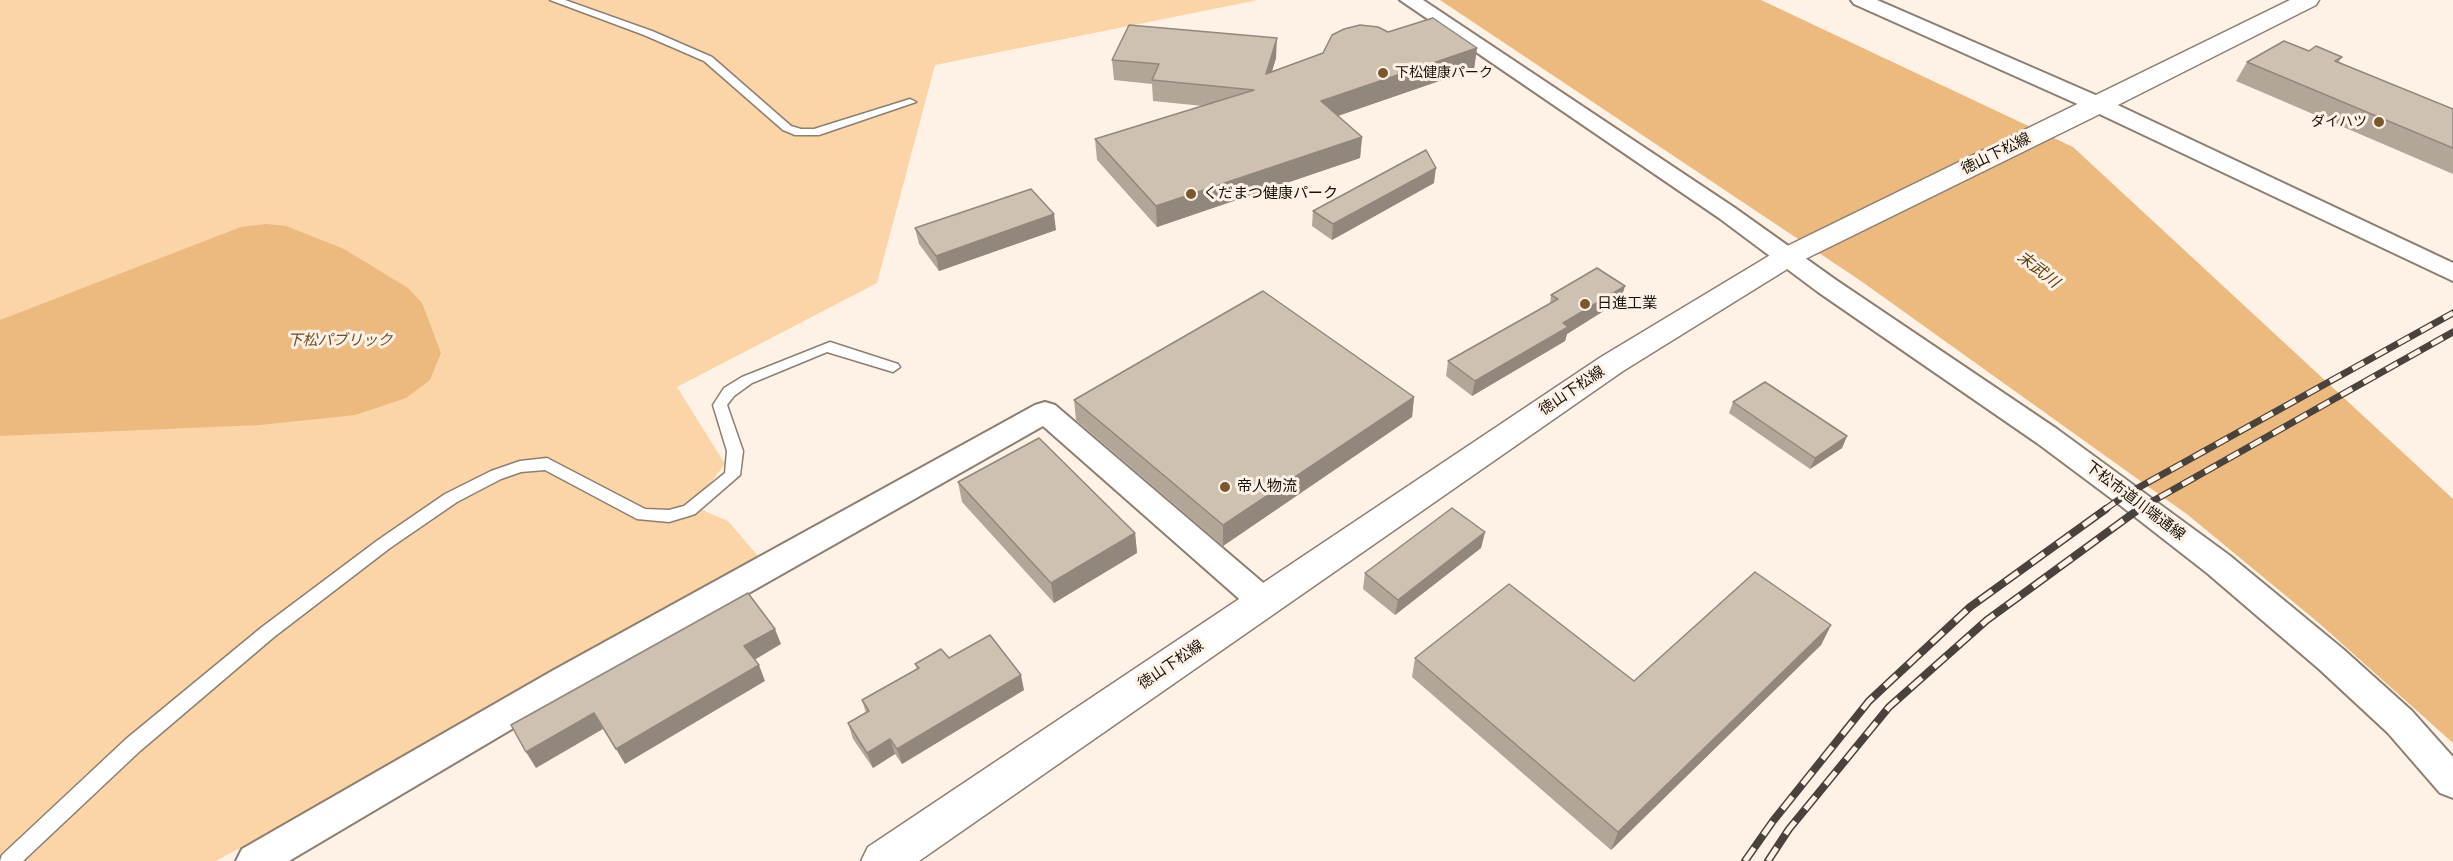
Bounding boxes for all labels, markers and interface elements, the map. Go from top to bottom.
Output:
place label: 下松健康パーク [1395,65,1493,81]
marker: 下松健康パーク [1376,66,1390,80]
place label: ダイハツ [2311,114,2367,130]
marker: ダイハツ [2372,115,2386,129]
street label: 徳山下松線 [1958,129,2034,179]
place label: くだまつ健康パーク [1203,185,1338,203]
marker: くだまつ健康パーク [1184,187,1198,201]
water label: 末武川 [2013,248,2063,292]
place label: 日進工業 [1597,295,1657,313]
marker: 日進工業 [1578,297,1592,311]
park label: 下松パブリック [288,332,392,350]
street label: 徳山下松線 [1536,363,1608,419]
street label: 下松市道川端通線 [2082,458,2188,544]
place label: 帝人物流 [1237,478,1297,496]
marker: 帝人物流 [1218,480,1232,494]
street label: 徳山下松線 [1135,637,1207,693]

